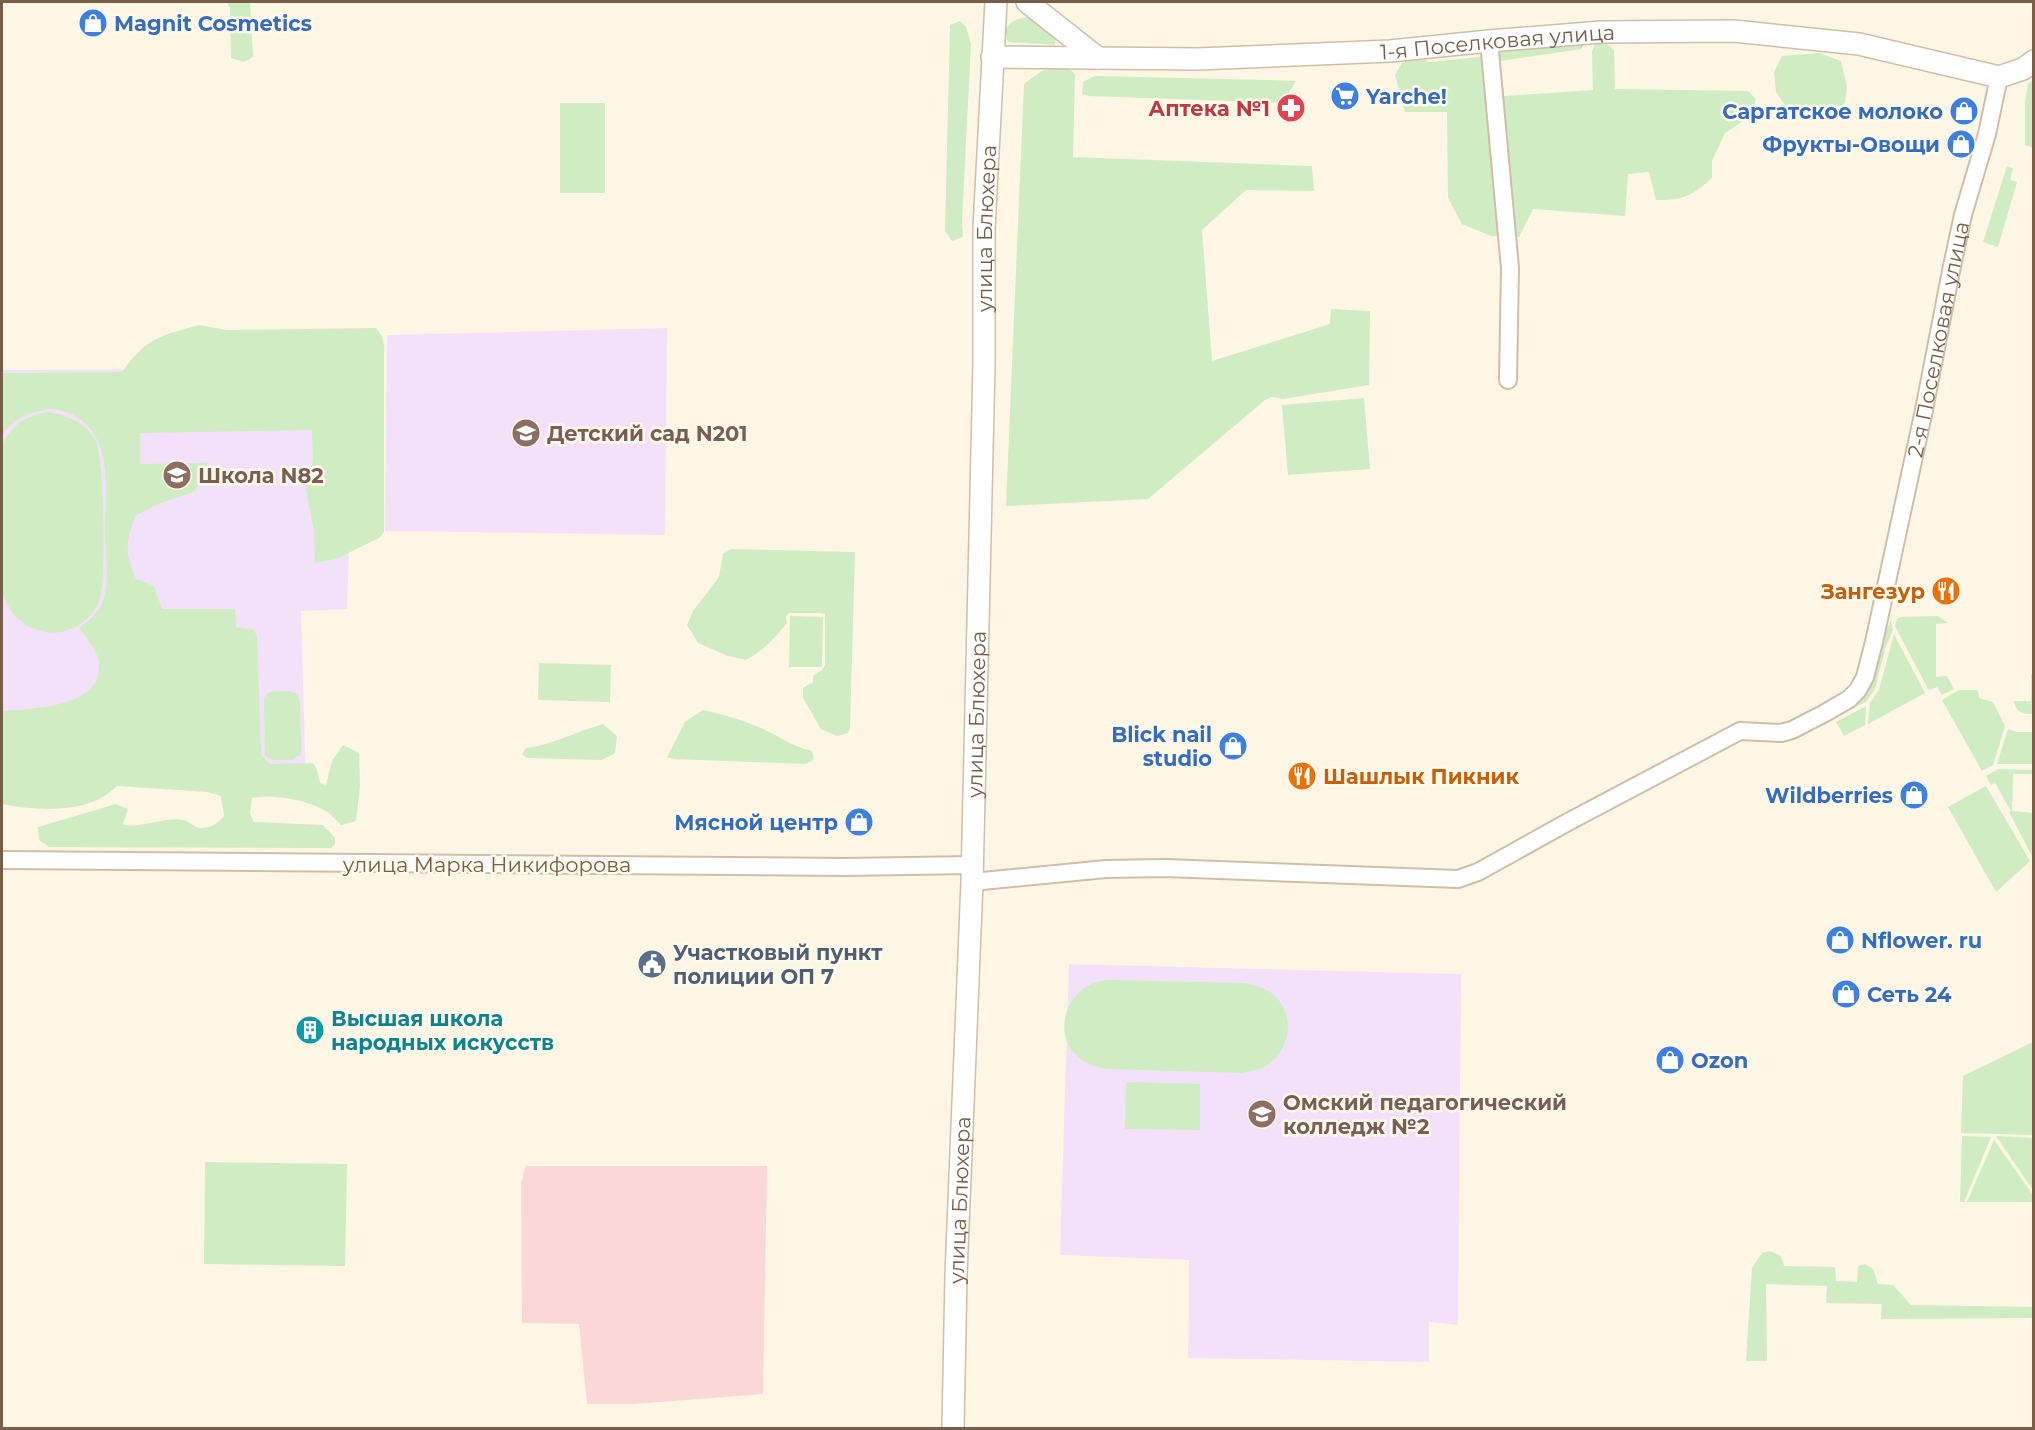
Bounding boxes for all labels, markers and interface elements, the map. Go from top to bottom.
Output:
shop icon: Magnit Cosmetics [77,7,109,39]
place label: Magnit Cosmetics [114,11,312,36]
street label: 1-я Поселковая улица [1379,19,1615,64]
supermarket icon: Yarche! [1329,80,1361,112]
place label: Yarche! [1365,84,1447,109]
pharmacy icon: Аптека №1 [1275,92,1307,124]
shop icon: Саргатское молоко [1948,95,1980,127]
place label: Аптека №1 [1148,96,1270,121]
place label: Саргатское молоко [1722,99,1943,124]
shop icon: Фрукты-Овощи [1945,128,1977,160]
place label: Фрукты-Овощи [1762,132,1940,157]
street label: улица Блюхера [972,144,1001,313]
street label: 2-я Поселковая улица [1902,219,1974,459]
school or university icon: Детский сад N201 [510,417,542,449]
place label: Детский сад N201 [547,421,747,446]
school or university icon: Школа N82 [161,459,193,491]
place label: Школа N82 [198,463,324,488]
restaurant icon: Зангезур [1930,575,1962,607]
place label: Зангезур [1820,579,1925,604]
street label: улица Блюхера [961,630,990,799]
place label: Blick nail studio [1111,722,1212,771]
shop icon: Blick nail studio [1217,730,1249,762]
restaurant icon: Шашлык Пикник [1286,760,1318,792]
place label: Шашлык Пикник [1323,764,1520,789]
shop icon: Wildberries [1898,779,1930,811]
place label: Wildberries [1765,783,1893,808]
shop icon: Мясной центр [843,806,875,838]
place label: Мясной центр [674,810,838,835]
street label: улица Марка Никифорова [342,852,631,877]
shop icon: Nflower. ru [1824,924,1856,956]
place label: Nflower. ru [1861,928,1982,953]
place label: Участковый пункт полиции ОП 7 [673,940,883,989]
public building icon: Участковый пункт полиции ОП 7 [636,948,668,980]
shop icon: Сеть 24 [1830,978,1862,1010]
place label: Сеть 24 [1867,982,1952,1007]
place label: Высшая школа народных искусств [331,1006,554,1055]
building icon: Высшая школа народных искусств [294,1014,326,1046]
shop icon: Ozon [1654,1044,1686,1076]
place label: Ozon [1691,1048,1748,1073]
place label: Омский педагогический колледж №2 [1283,1090,1567,1139]
school or university icon: Омский педагогический колледж №2 [1246,1098,1278,1130]
street label: улица Блюхера [943,1116,975,1285]

